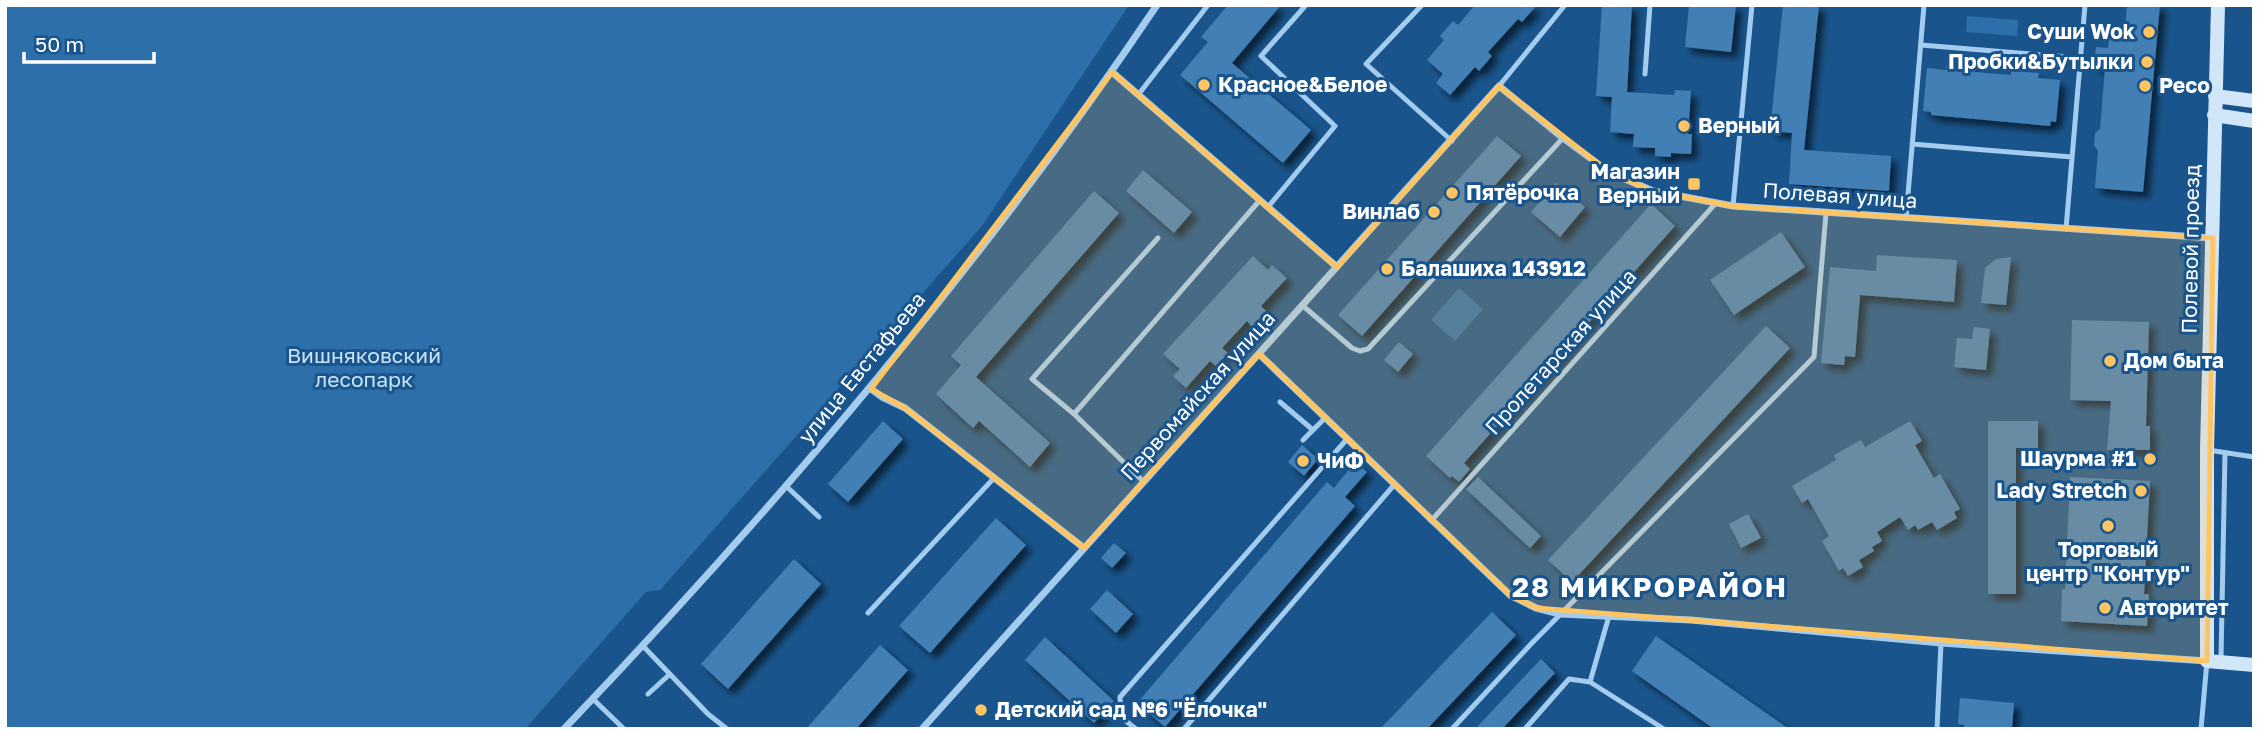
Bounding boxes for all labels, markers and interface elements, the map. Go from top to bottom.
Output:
place label: Суши Wok [2027,18,2135,44]
scale bar [24,21,154,65]
marker: Суши Wok [2141,24,2157,40]
text: 50 m [35,31,84,57]
place label: Пробки&Бутылки [1948,48,2133,74]
marker: Пробки&Бутылки [2139,54,2155,70]
place label: Красное&Белое [1218,71,1387,97]
place label: Ресо [2159,72,2210,98]
marker: Красное&Белое [1196,77,1212,93]
marker: Ресо [2137,78,2153,94]
place label: Верный [1698,112,1780,138]
marker: Верный [1676,118,1692,134]
place label: Магазин Верный [1591,158,1680,208]
street label: Полевой проезд [2176,164,2204,334]
marker: Магазин Верный [1686,176,1702,192]
street label: Полевая улица [1762,177,1918,213]
place label: Пятёрочка [1466,179,1579,205]
marker: Пятёрочка [1444,185,1460,201]
place label: Винлаб [1342,198,1420,224]
marker: Винлаб [1426,204,1442,220]
place label: Балашиха 143912 [1401,255,1586,281]
marker: Балашиха 143912 [1379,261,1395,277]
street label: Пролетарская улица [1479,263,1641,440]
street label: улица Евстафьева [792,286,930,448]
street label: Первомайская улица [1114,305,1280,485]
park label: Вишняковский лесопарк [287,342,441,392]
place label: Дом быта [2124,347,2224,373]
marker: Дом быта [2102,353,2118,369]
place label: Шаурма #1 [2020,445,2136,471]
place label: ЧиФ [1317,447,1364,473]
marker: Шаурма #1 [2142,451,2158,467]
marker: ЧиФ [1295,453,1311,469]
place label: Lady Stretch [1996,477,2127,503]
marker: Lady Stretch [2133,483,2149,499]
marker: Торговый центр "Контур" [2100,518,2116,534]
place label: Торговый центр "Контур" [2026,536,2190,586]
district label: 28 МИКРОРАЙОН [1512,570,1788,603]
place label: Авторитет [2119,594,2229,620]
marker: Авторитет [2097,600,2113,616]
place label: Детский сад №6 "Ёлочка" [995,696,1267,722]
marker: Детский сад №6 "Ёлочка" [973,702,989,718]

